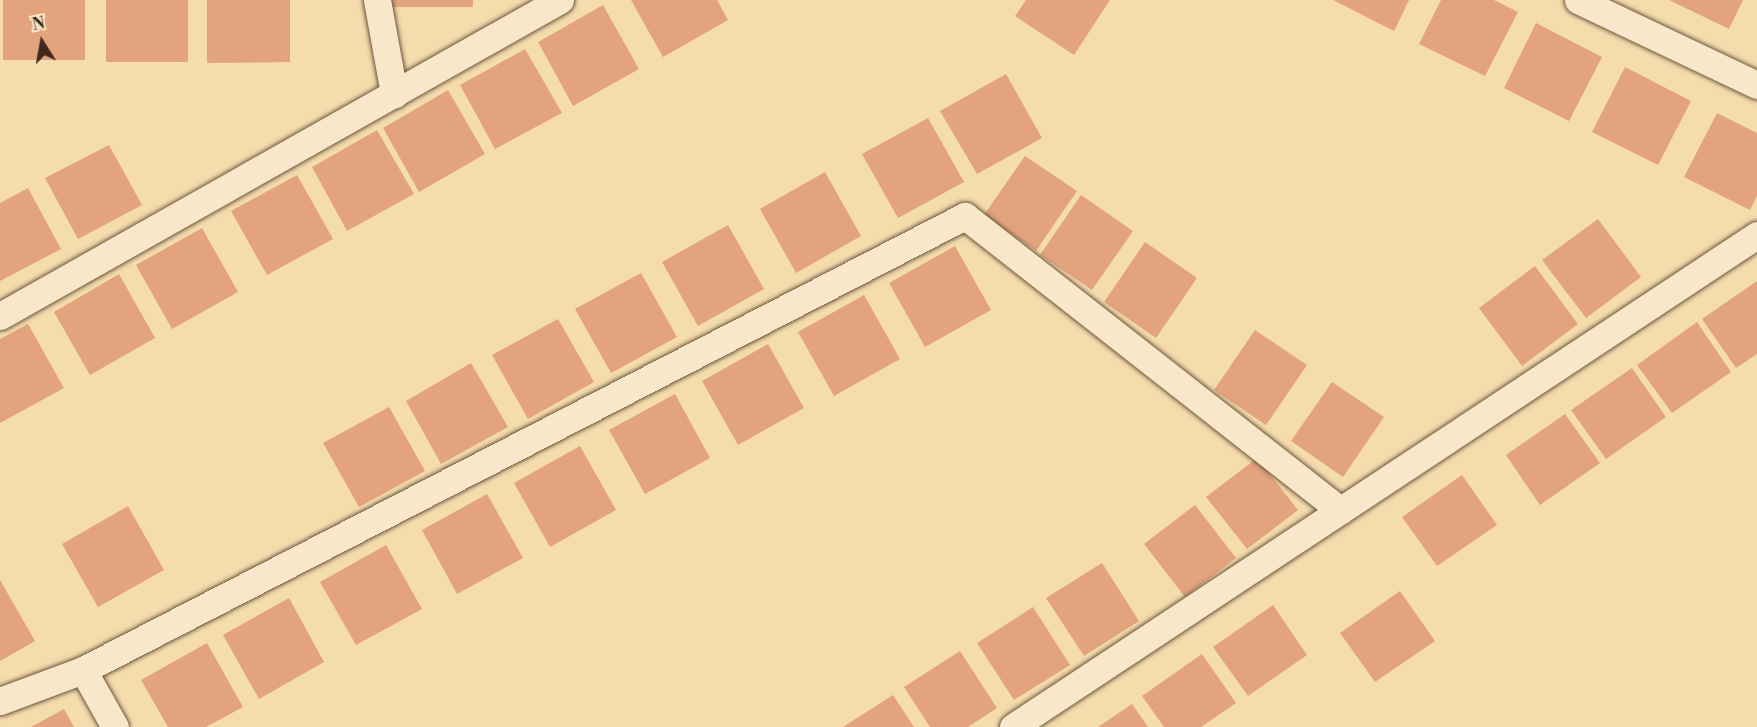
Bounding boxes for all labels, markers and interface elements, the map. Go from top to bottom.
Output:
north arrow [12,12,72,72]
text: N [30,13,47,35]

